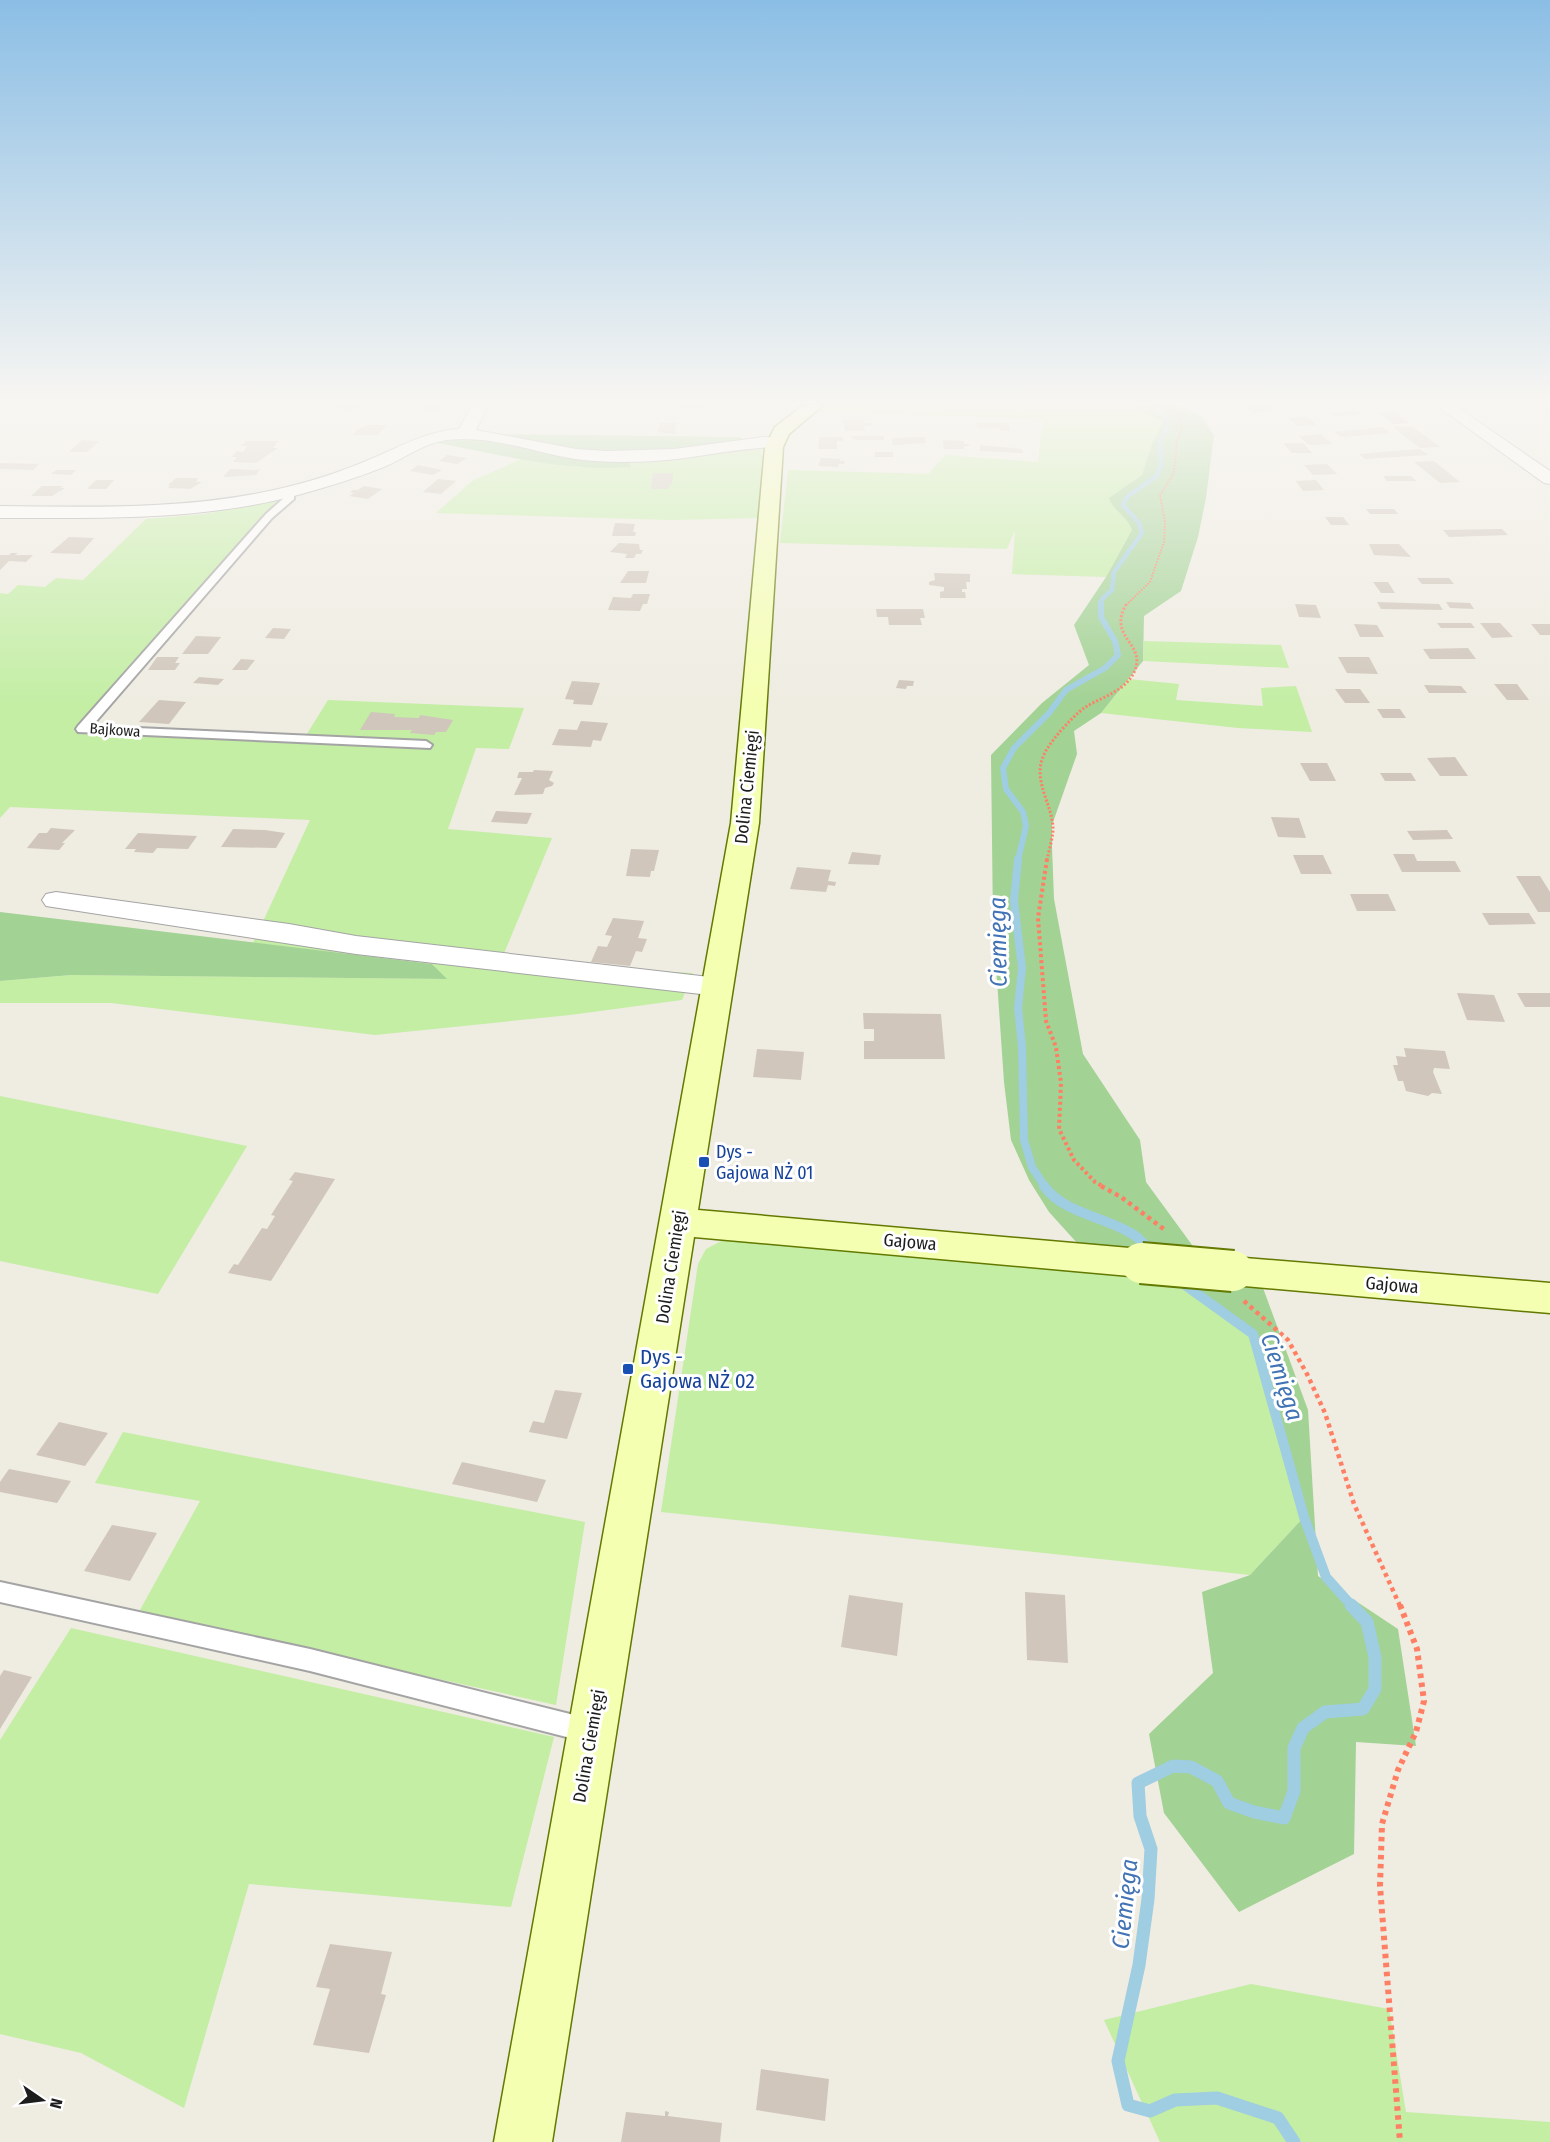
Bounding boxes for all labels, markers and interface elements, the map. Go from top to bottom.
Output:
street label: Bajkowa [89,719,141,741]
street label: Dolina Ciemięgi [730,729,764,845]
water label: Ciemięga [983,897,1013,987]
place label: Dys - Gajowa NŻ 01 [716,1141,813,1184]
marker: Dys - Gajowa NŻ 01 [697,1155,711,1169]
street label: Dolina Ciemięgi [651,1209,691,1325]
street label: Gajowa [882,1229,938,1255]
street label: Gajowa [1364,1272,1420,1298]
water label: Ciemięga [1255,1330,1309,1424]
place label: Dys - Gajowa NŻ 02 [640,1344,755,1394]
marker: Dys - Gajowa NŻ 02 [621,1362,635,1376]
street label: Dolina Ciemięgi [568,1688,610,1804]
water label: Ciemięga [1106,1858,1144,1950]
north arrow [12,2070,72,2130]
text: N [46,2097,66,2110]

